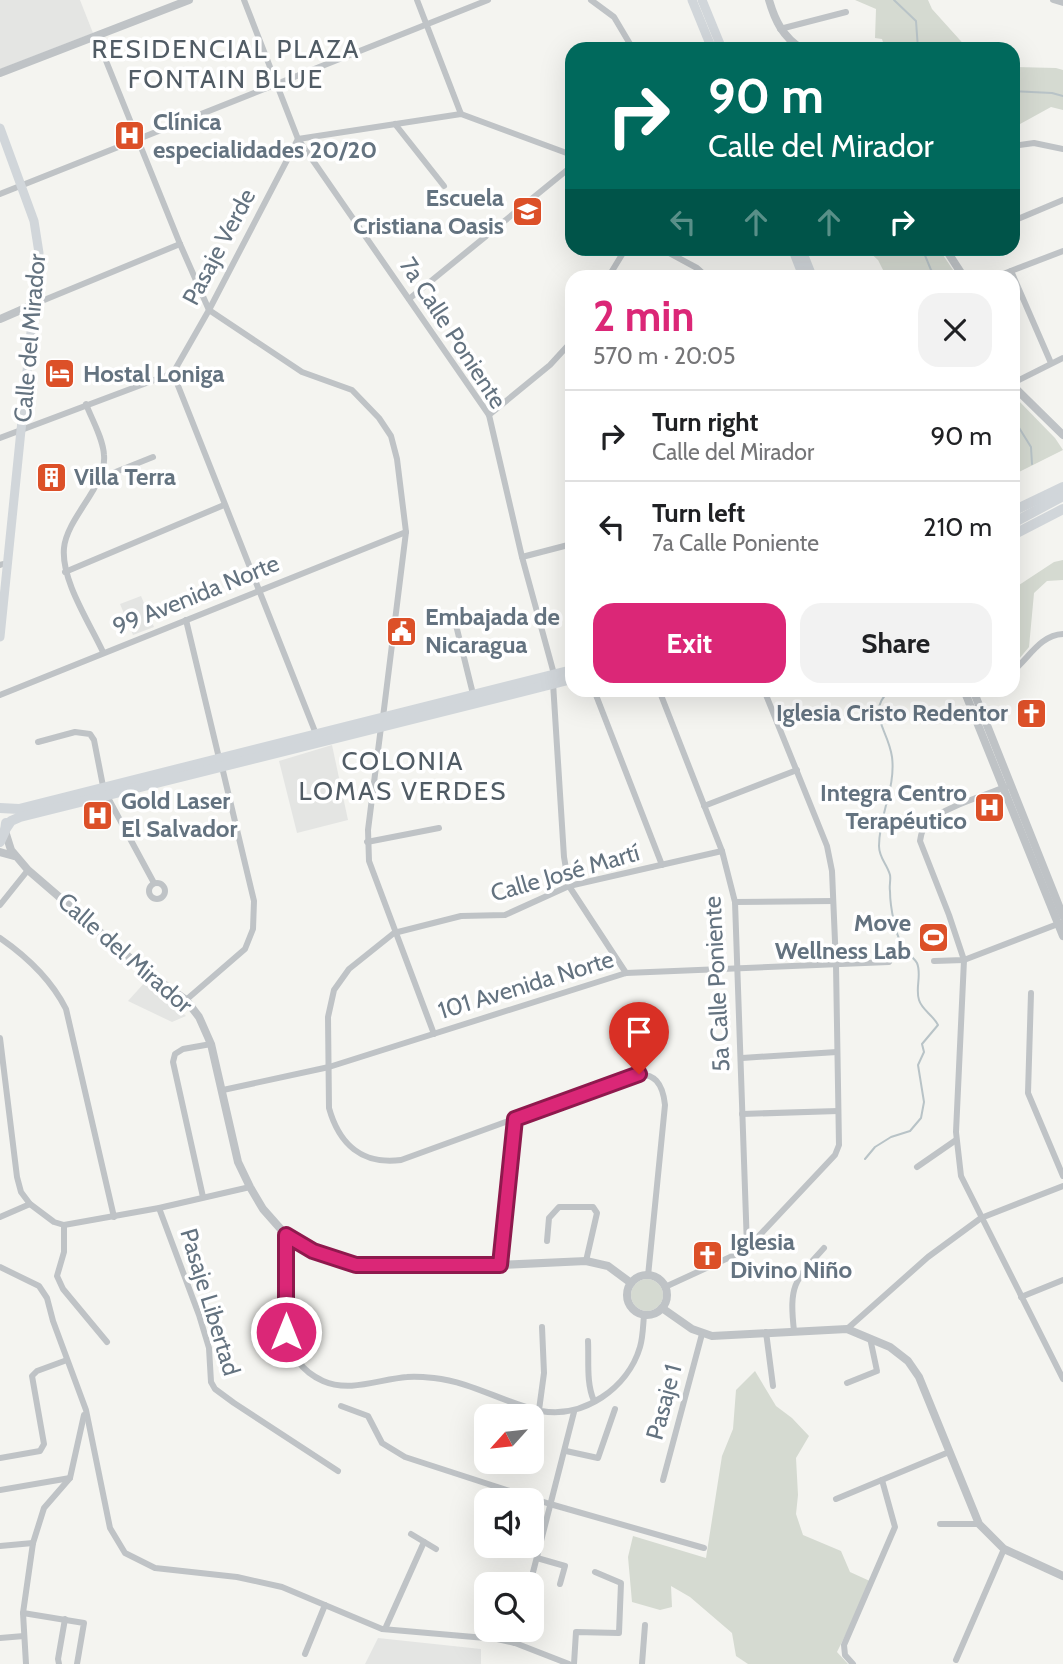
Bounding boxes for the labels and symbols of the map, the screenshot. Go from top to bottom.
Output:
district label: RESIDENCIAL PLAZA FONTAIN BLUE [91,33,361,95]
place label: Clínica especialidades 20/20 [153,107,377,164]
hospital icon: Clínica especialidades 20/20 [113,119,147,153]
place label: Escuela Cristiana Oasis [353,183,504,240]
street label: Pasaje Verde [176,184,261,310]
school or university icon: Escuela Cristiana Oasis [510,195,544,229]
street label: Calle del Mirador [8,252,51,424]
street label: 7a Calle Poniente [394,252,513,414]
hotel icon: Hostal Loniga [43,357,77,391]
place label: Hostal Loniga [83,359,225,388]
building icon: Villa Terra [34,460,68,494]
place label: Villa Terra [74,462,176,491]
street label: 99 Avenida Norte [108,548,283,641]
place label: Embajada de Nicaragua [425,602,560,659]
public building icon: Embajada de Nicaragua [385,614,419,648]
church icon: Iglesia Cristo Redentor [1014,696,1048,730]
place label: Iglesia Cristo Redentor [776,698,1008,727]
district label: COLONIA LOMAS VERDES [299,745,507,807]
place label: Integra Centro Terapéutico [820,778,967,835]
place label: Gold Laser El Salvador [121,786,238,843]
hospital icon: Integra Centro Terapéutico [973,790,1007,824]
hospital icon: Gold Laser El Salvador [81,798,115,832]
street label: Calle José Martí [487,837,643,908]
street label: Calle del Mirador [52,886,199,1019]
street label: 5a Calle Poniente [697,895,736,1073]
place label: Move Wellness Lab [775,908,911,965]
sports icon: Move Wellness Lab [917,920,951,954]
street label: 101 Avenida Norte [435,944,617,1025]
pin [609,1002,669,1074]
street label: Pasaje Libertad [174,1225,247,1379]
place label: Iglesia Divino Niño [730,1227,853,1284]
church icon: Iglesia Divino Niño [690,1239,724,1273]
position arrow [249,1295,323,1369]
street label: Pasaje 1 [640,1361,687,1443]
north arrow [474,1404,544,1474]

